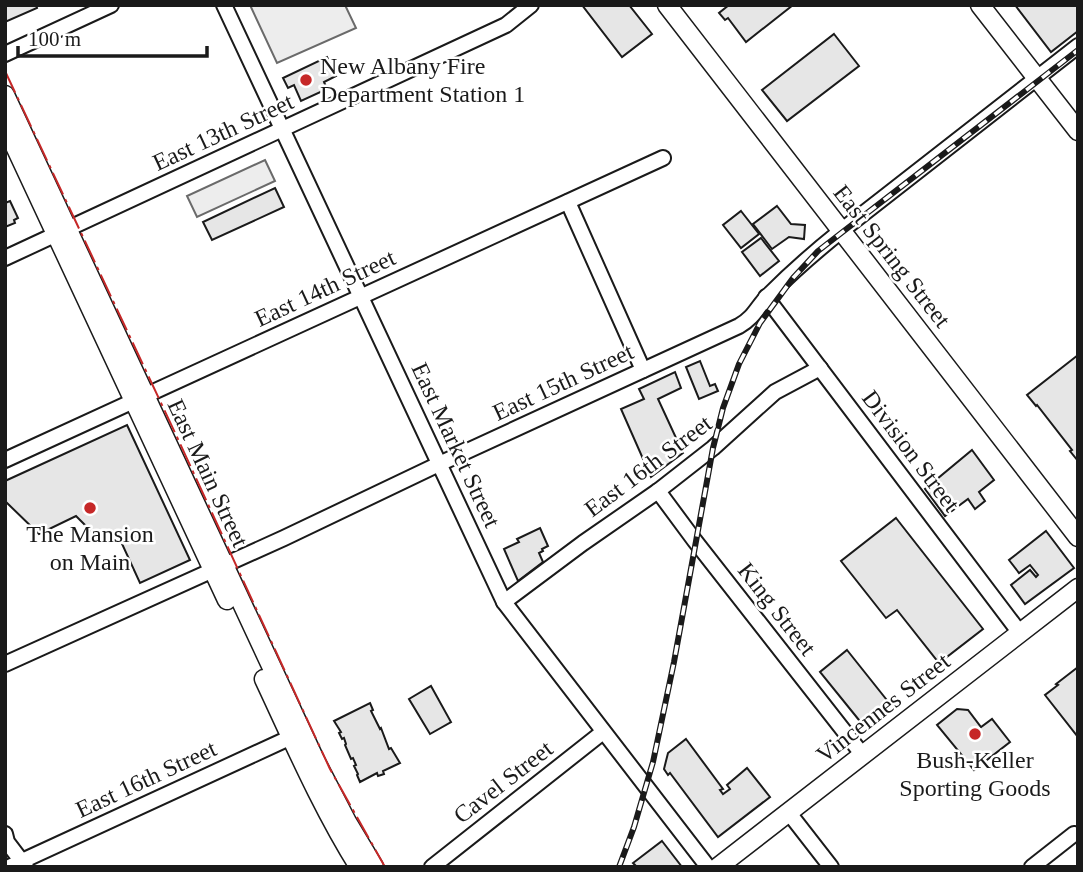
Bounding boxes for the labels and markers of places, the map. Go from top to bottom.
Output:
place label: New Albany Fire Department Station 1 [320,53,525,107]
marker: New Albany Fire Department Station 1 [298,72,314,88]
marker: The Mansion on Main [82,500,98,516]
place label: The Mansion on Main [26,521,154,575]
marker: Bush-Keller Sporting Goods [967,726,983,742]
place label: Bush-Keller Sporting Goods [899,747,1051,801]

